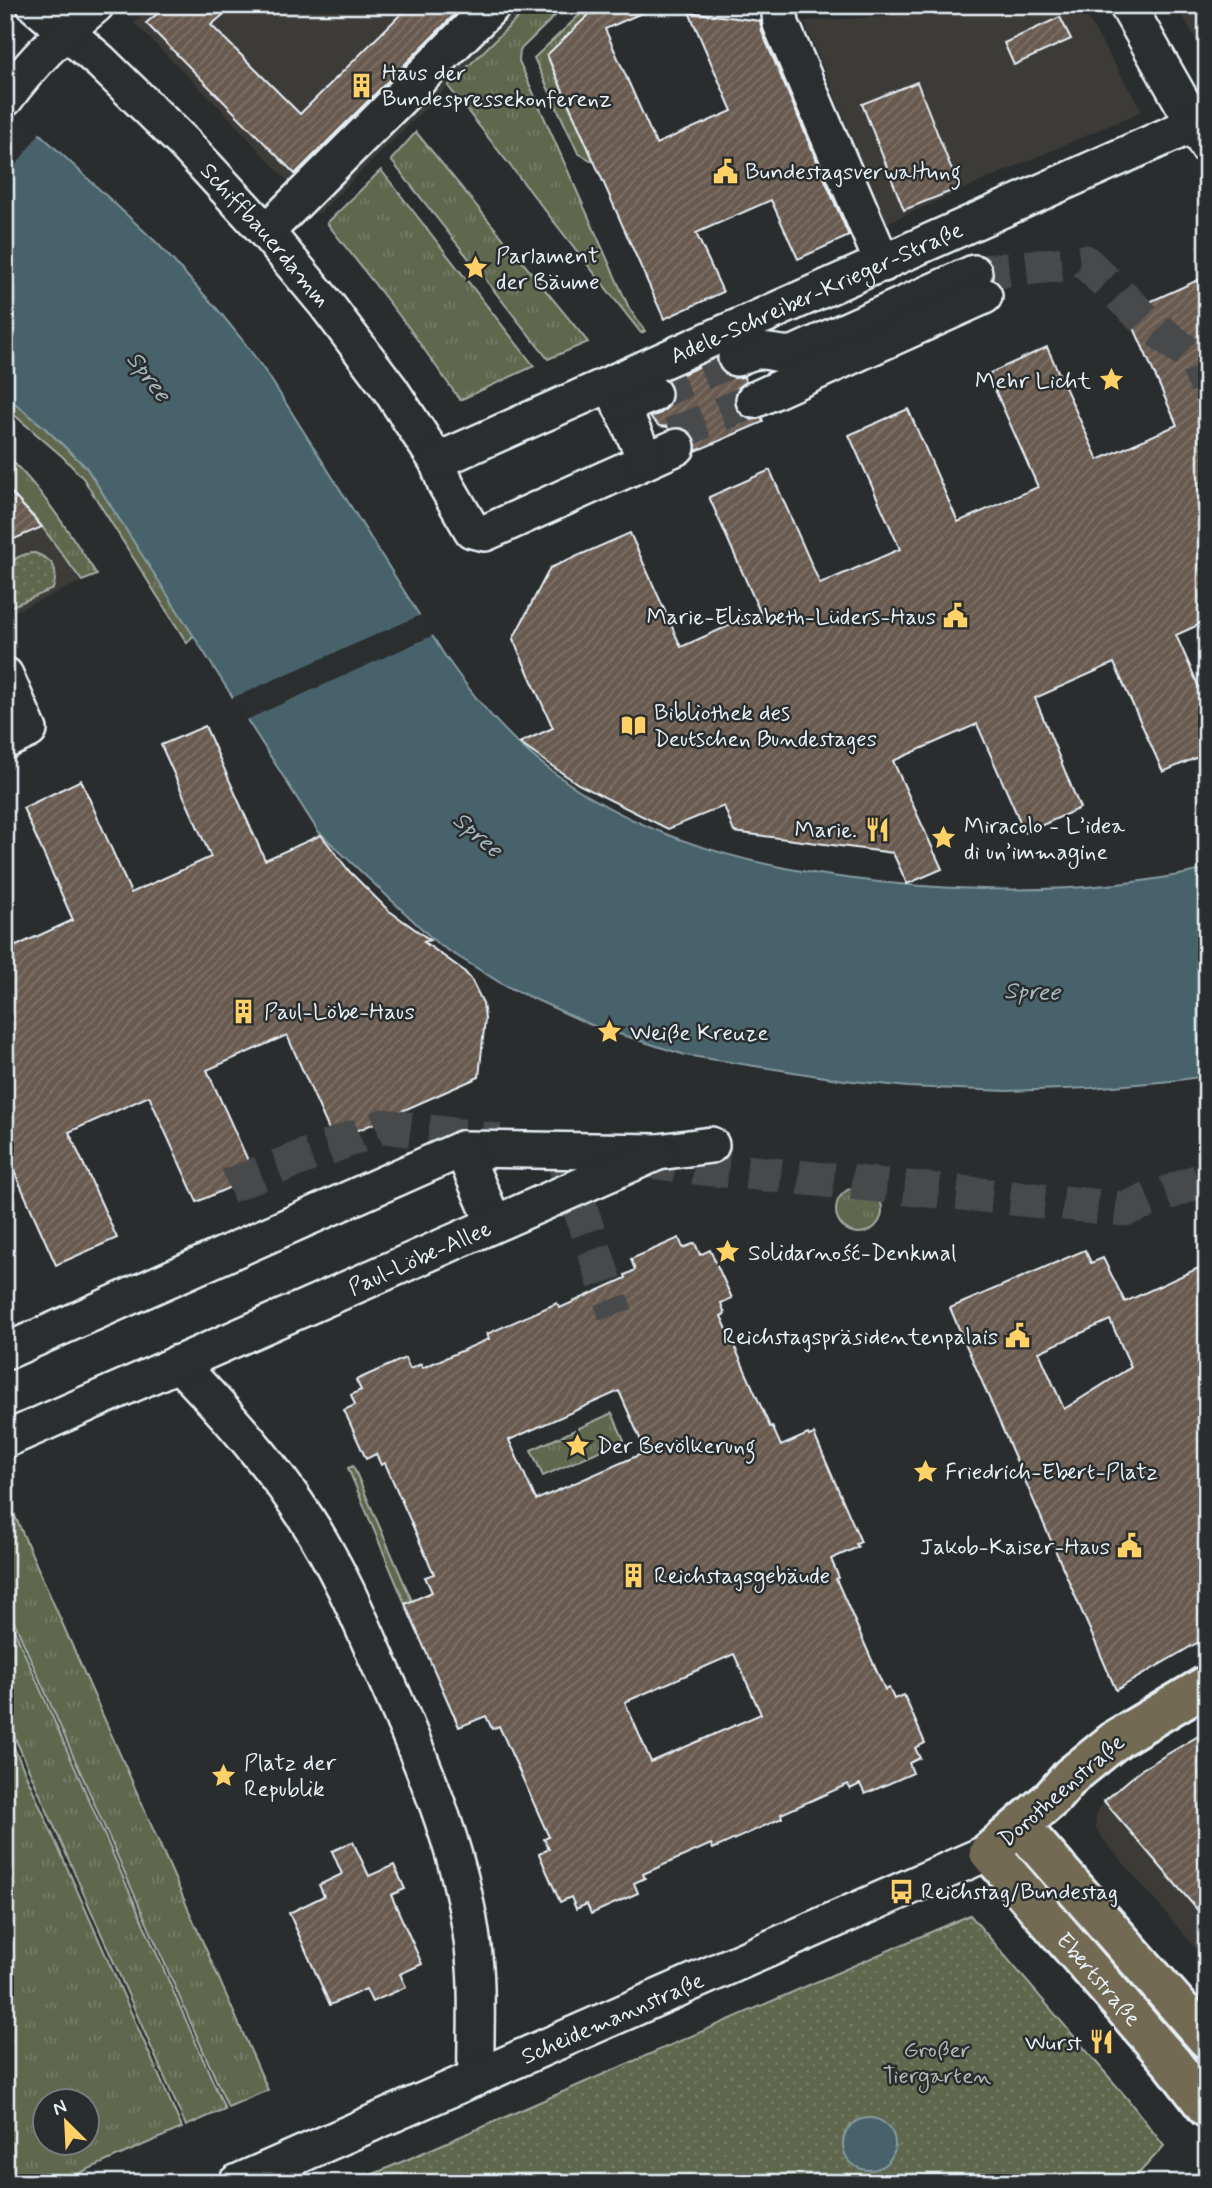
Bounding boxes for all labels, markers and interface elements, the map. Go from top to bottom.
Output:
place label: Haus der Bundespressekonferenz [382,59,612,115]
building icon: Haus der Bundespressekonferenz [348,71,376,99]
street label: Schiffbauerdamm [193,157,336,315]
public building icon: Bundestagsverwaltung [711,157,739,185]
place label: Bundestagsverwaltung [745,158,961,190]
street label: Adele-Schreiber-Krieger-Straße [666,216,968,372]
place label: Parlament der Bäume [496,242,600,298]
place icon: Parlament der Bäume [462,254,490,282]
water label: Spree [119,345,178,410]
place icon: Mehr Licht [1097,366,1125,394]
place label: Mehr Licht [975,367,1091,397]
public building icon: Marie-Elisabeth-Lüders-Haus [942,602,970,630]
place label: Marie-Elisabeth-Lüders-Haus [646,603,936,633]
place label: Bibliothek des Deutschen Bundestages [654,699,877,755]
library icon: Bibliothek des Deutschen Bundestages [620,711,648,739]
water label: Spree [446,805,509,866]
place label: Miracolo - L’idea di un’immagine [964,812,1125,870]
restaurant icon: Marie. [863,815,891,843]
place label: Marie. [795,816,857,846]
place icon: Miracolo - L’idea di un’immagine [930,824,958,852]
water label: Spree [1003,976,1062,1009]
building icon: Paul-Löbe-Haus [230,997,258,1025]
place label: Paul-Löbe-Haus [264,998,415,1028]
place icon: Weiße Kreuze [596,1018,624,1046]
place label: Weiße Kreuze [630,1019,769,1049]
street label: Paul-Löbe-Allee [344,1214,497,1304]
place icon: Solidarność-Denkmal [714,1238,742,1266]
place label: Solidarność-Denkmal [748,1239,957,1269]
public building icon: Reichstagspräsidentenpalais [1004,1322,1032,1350]
place label: Reichstagspräsidentenpalais [722,1323,998,1353]
place icon: Der Bevölkerung [563,1431,591,1459]
place label: Der Bevölkerung [597,1432,756,1464]
place icon: Friedrich-Ebert-Platz [911,1457,939,1485]
place label: Friedrich-Ebert-Platz [945,1458,1158,1488]
public building icon: Jakob-Kaiser-Haus [1116,1532,1144,1560]
place label: Jakob-Kaiser-Haus [920,1533,1110,1563]
building icon: Reichstagsgebäude [620,1561,648,1589]
place label: Reichstagsgebäude [654,1562,830,1594]
street label: Dorotheenstraße [993,1728,1132,1855]
place label: Platz der Republik [244,1749,337,1805]
place icon: Platz der Republik [210,1761,238,1789]
bus stop icon: Reichstag/Bundestag [887,1877,915,1905]
place label: Reichstag/Bundestag [921,1878,1118,1908]
street label: Ebertstraße [1048,1927,1147,2034]
street label: Scheidemannstraße [517,1966,709,2073]
restaurant icon: Wurst [1088,2028,1116,2056]
place label: Wurst [1025,2029,1082,2059]
park label: Großer Tiergarten [883,2036,991,2094]
north arrow [32,2086,102,2156]
text: N [49,2094,71,2122]

